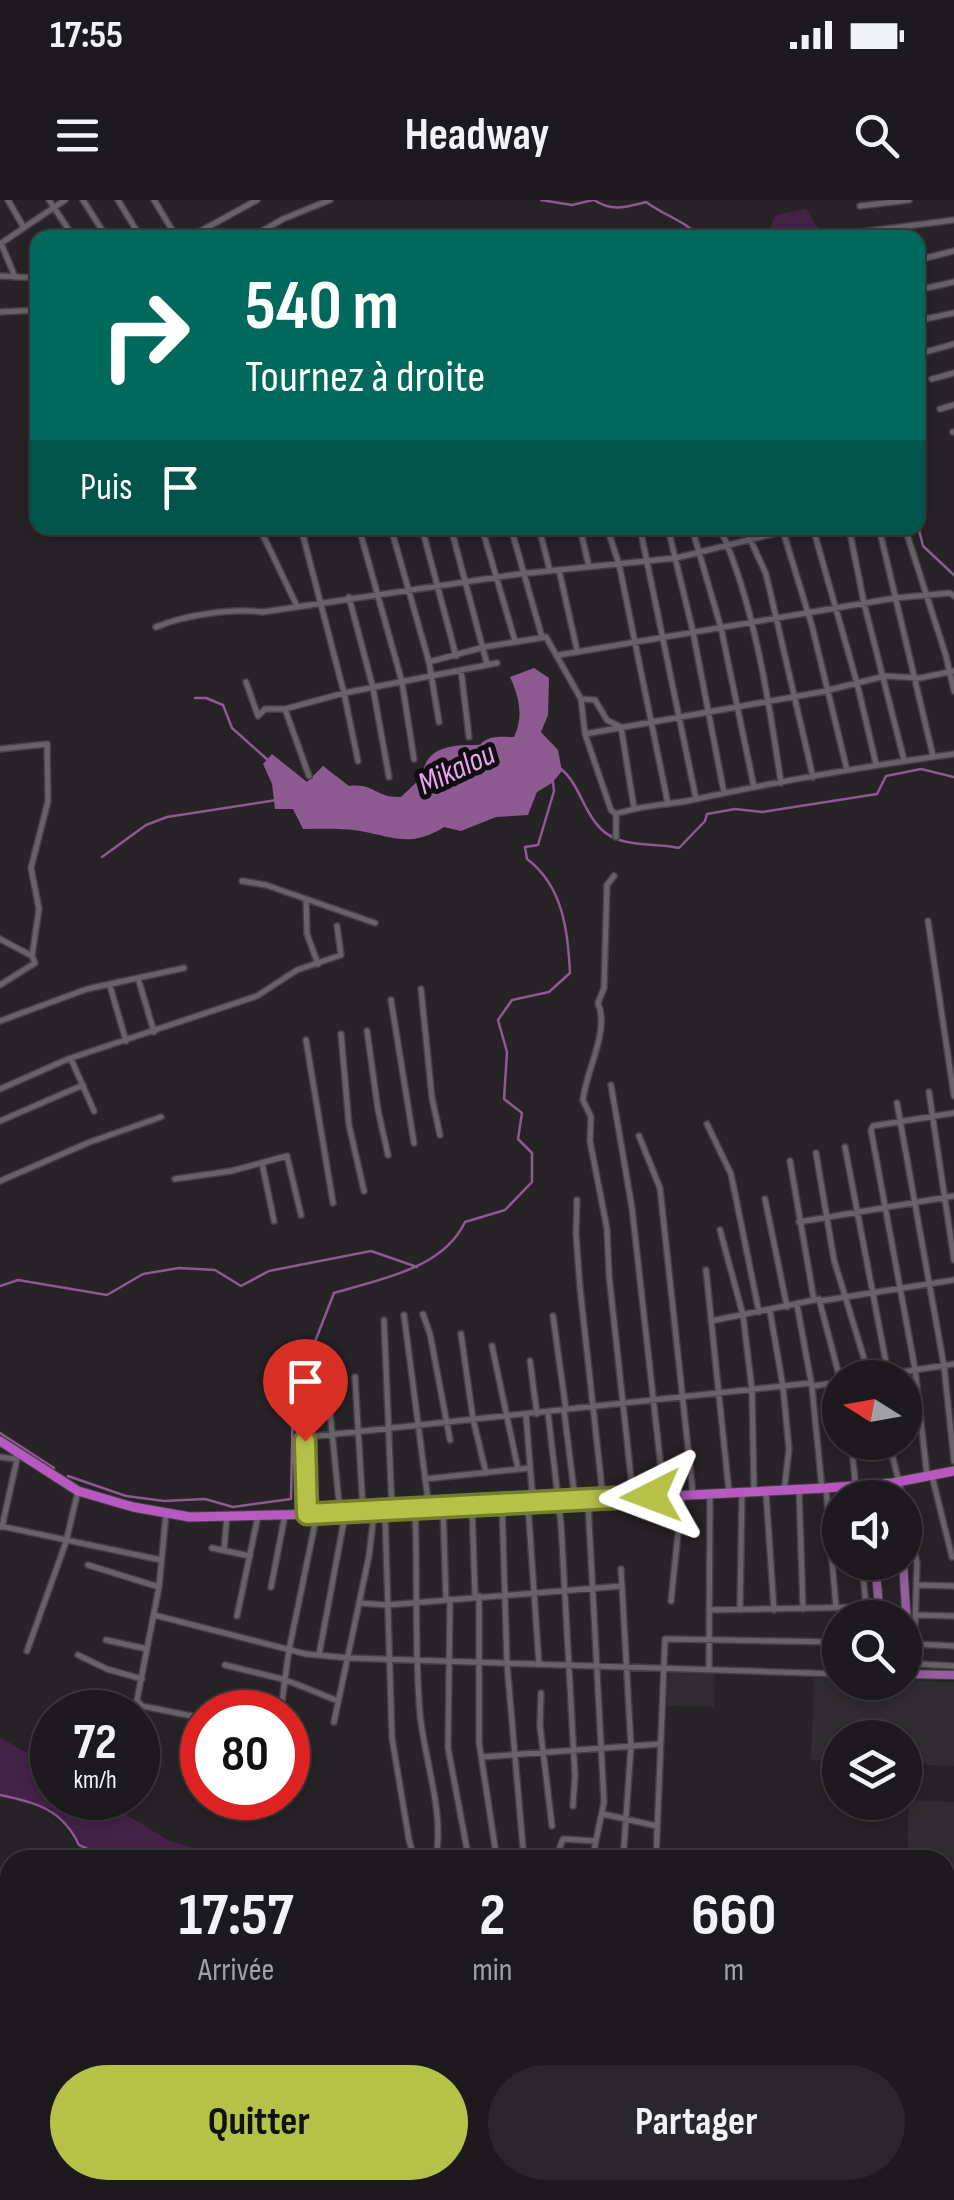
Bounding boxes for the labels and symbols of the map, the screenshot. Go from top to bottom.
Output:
water label: Mikalou [412,735,501,804]
pin [263,1339,348,1442]
north arrow [822,1360,922,1460]
position arrow [599,1444,703,1548]
speed limit sign: 80 [180,1690,310,1820]

